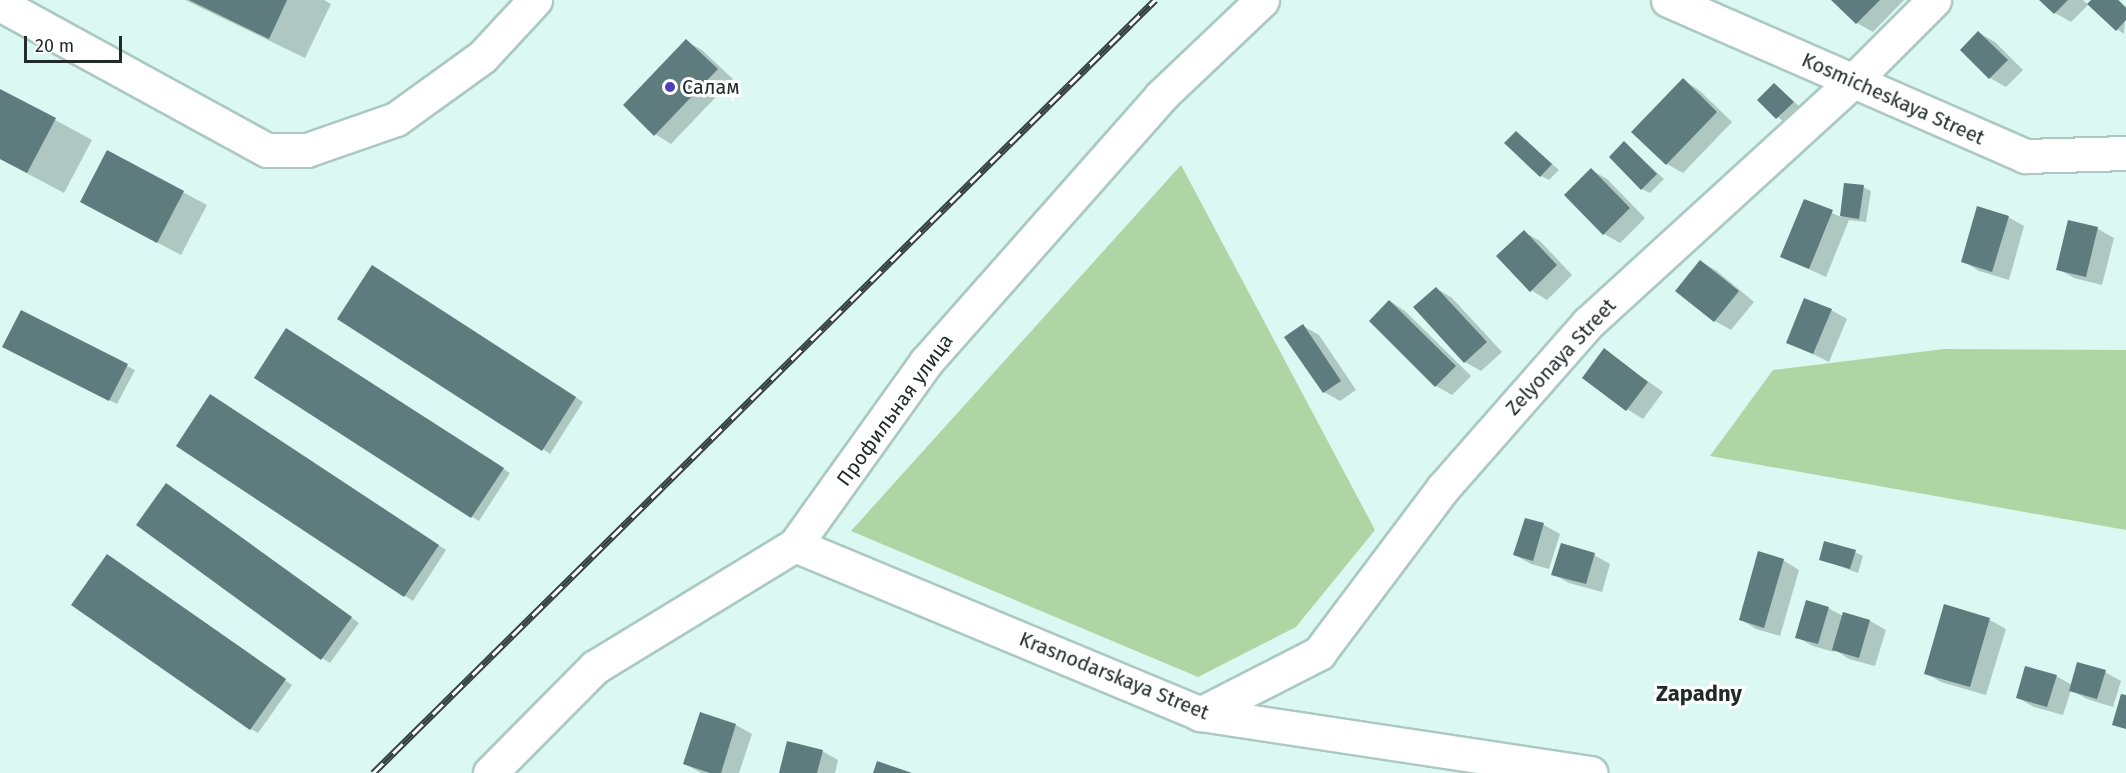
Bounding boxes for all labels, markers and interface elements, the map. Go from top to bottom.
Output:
scale bar [27,24,124,62]
text: 20 m [35,35,74,57]
street label: Kosmicheskaya Street [1798,48,1988,150]
place label: Салам [682,75,740,99]
marker: Салам [663,80,677,94]
street label: Zelyonaya Street [1501,294,1621,420]
street label: Профильная улица [832,329,958,491]
street label: Krasnodarskaya Street [1016,627,1212,725]
district label: Zapadny [1656,681,1742,707]

